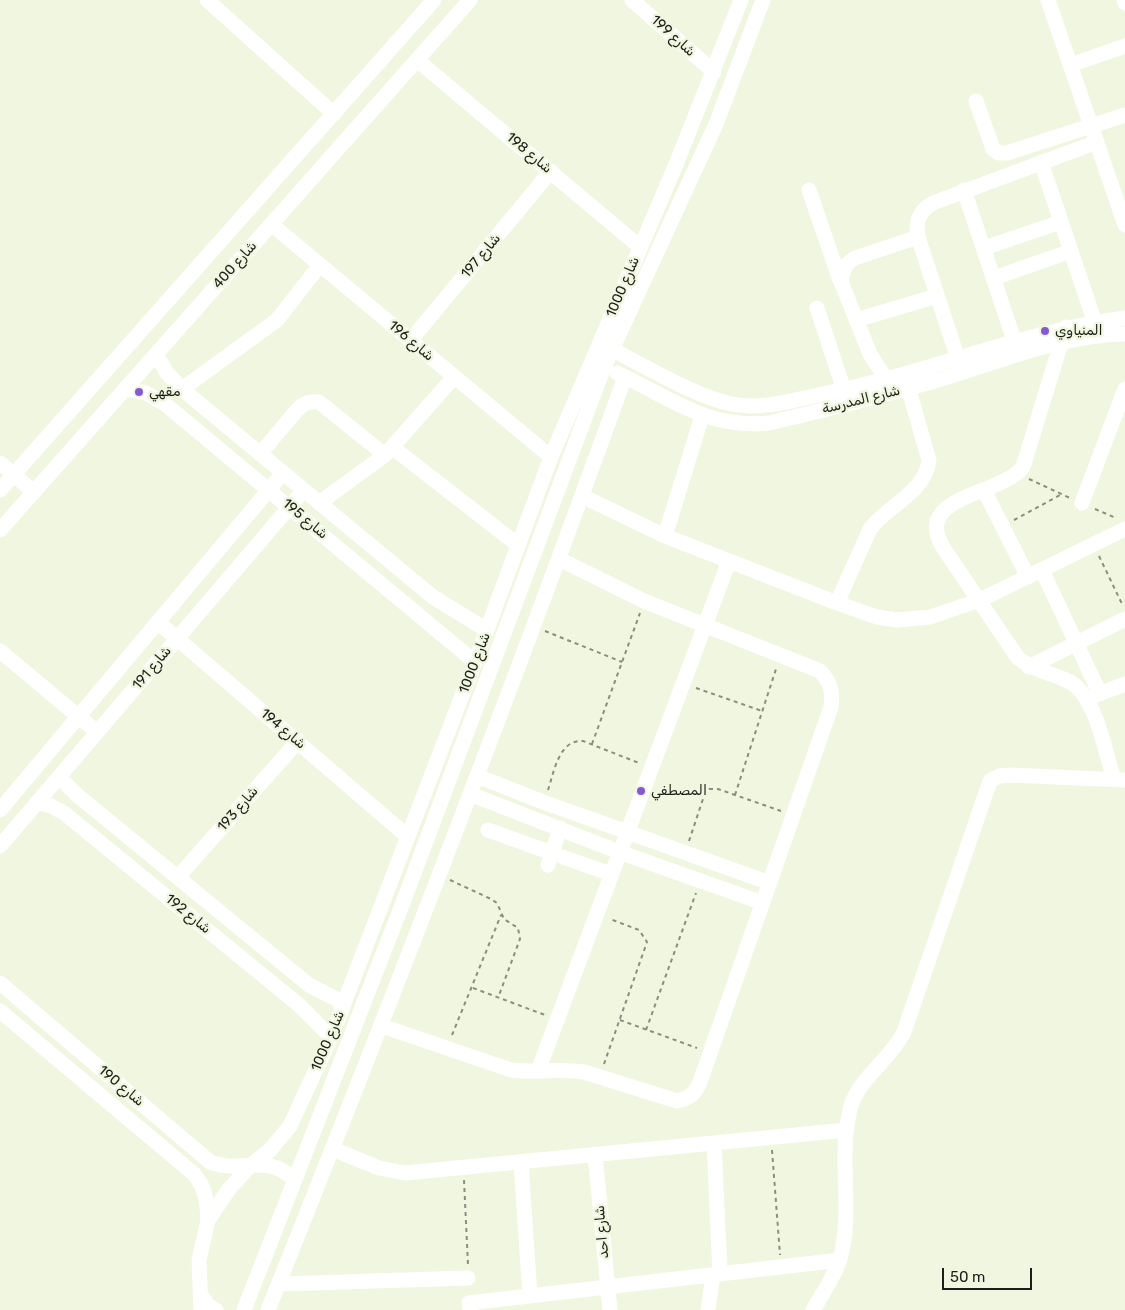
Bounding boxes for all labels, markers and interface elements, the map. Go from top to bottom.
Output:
street label: شارع 199 [647,12,699,60]
street label: شارع 198 [503,129,555,177]
street label: شارع 197 [458,230,504,282]
street label: شارع 400 [209,238,261,292]
street label: شارع 1000 [603,254,643,320]
street label: شارع 196 [385,317,437,365]
place label: المنياوي [1055,323,1103,339]
marker: المنياوي [1039,325,1051,337]
street label: شارع المدرسة [820,382,902,418]
place label: مقهي [149,384,180,400]
marker: مقهي [133,386,145,398]
street label: شارع 195 [279,495,331,543]
street label: شارع 1000 [456,630,494,696]
street label: شارع 191 [129,643,175,693]
street label: شارع 194 [257,705,309,753]
street label: شارع 193 [214,783,262,835]
place label: المصطفي [651,783,707,799]
marker: المصطفي [635,785,647,797]
street label: شارع 192 [162,891,214,937]
street label: شارع 1000 [308,1008,348,1074]
street label: شارع 190 [95,1062,147,1110]
street label: شارع احد [591,1205,613,1259]
scale bar [945,1258,1035,1290]
text: 50 m [950,1268,985,1286]

